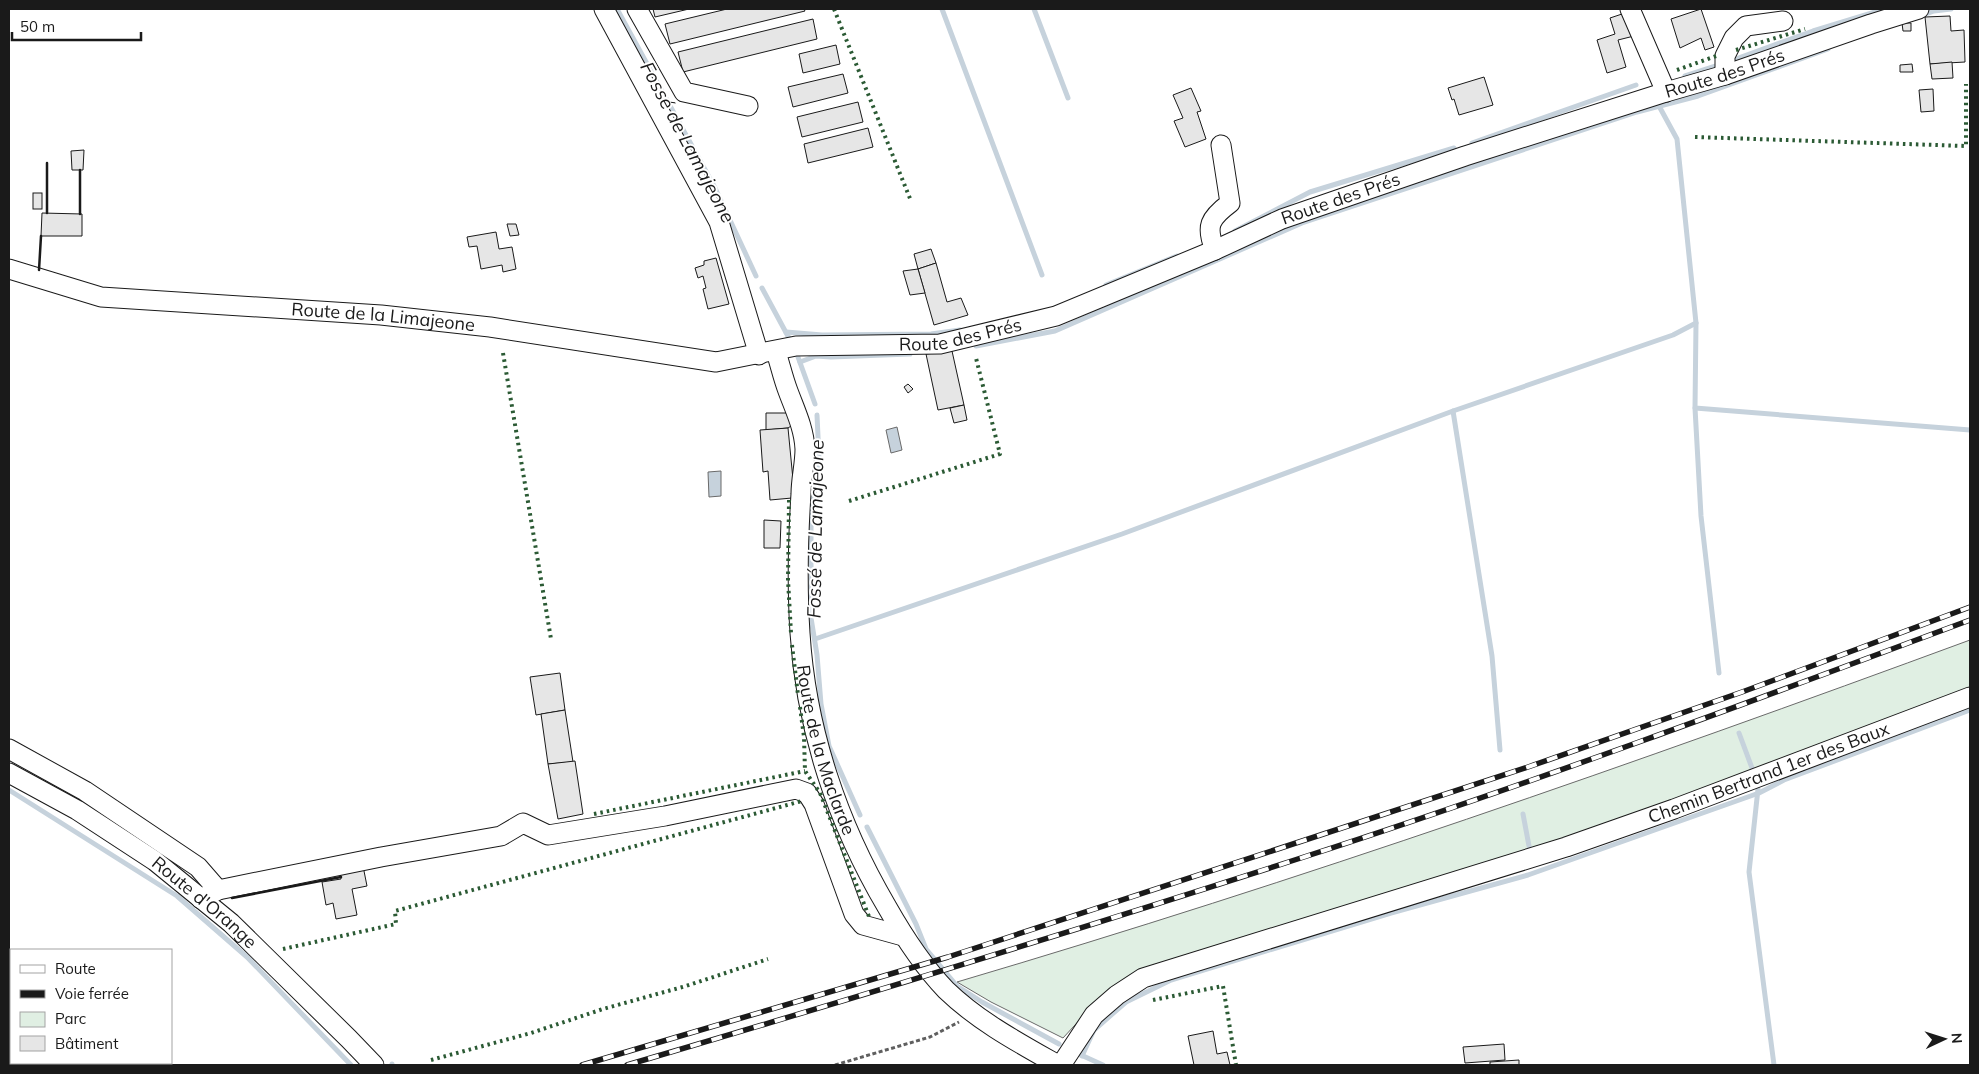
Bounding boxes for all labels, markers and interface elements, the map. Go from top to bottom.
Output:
scale bar [12,10,141,42]
text: 50 m [20,17,55,36]
street label: Route des Prés [1662,43,1788,103]
water label: Fossé de Lamajeone [635,57,741,227]
street label: Route des Prés [1278,167,1403,230]
street label: Route de la Limajeone [291,297,476,336]
street label: Route des Prés [899,313,1024,356]
water label: Fossé de Lamajeone [801,439,829,619]
street label: Route de la Maclarde [792,663,861,838]
street label: Chemin Bertrand 1er des Baux [1645,717,1893,828]
street label: Route d'Orange [147,851,262,953]
legend [10,949,172,1064]
text: Route [55,959,96,978]
text: Voie ferrée [55,984,129,1003]
text: Parc [55,1009,86,1028]
north arrow [1919,1014,1969,1064]
text: N [1948,1032,1966,1044]
text: Bâtiment [55,1034,118,1053]

